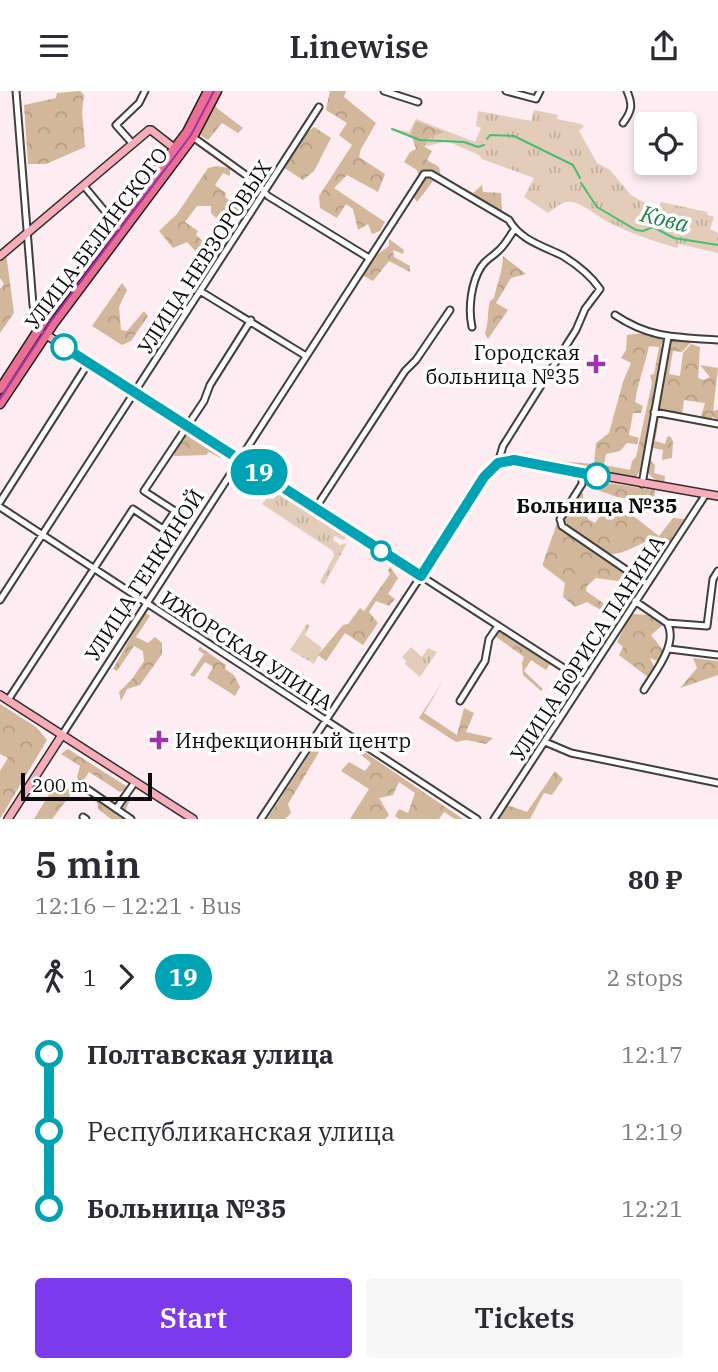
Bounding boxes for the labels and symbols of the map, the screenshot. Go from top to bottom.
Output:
street label: УЛИЦА БЕЛИНСКОГО [18,141,174,335]
street label: УЛИЦА НЕВЗОРОВЫХ [131,155,277,359]
water label: Кова [637,197,693,239]
unlabelled marker [51,334,77,360]
place label: Городская больница №35 [426,338,580,390]
marker: Городская больница №35 [586,354,606,374]
line badge: 19 [228,449,290,495]
marker: Больница №35 [584,463,610,489]
street label: УЛИЦА ГЕНКИНОЙ [78,484,210,666]
place label: Больница №35 [516,491,678,519]
street label: УЛИЦА БОРИСА ПАНИНА [503,529,671,766]
unlabelled marker [371,541,391,561]
street label: ИЖОРСКАЯ УЛИЦА [155,584,339,717]
place label: Инфекционный центр [175,726,411,754]
marker: Инфекционный центр [149,730,169,750]
scale bar [21,770,152,802]

